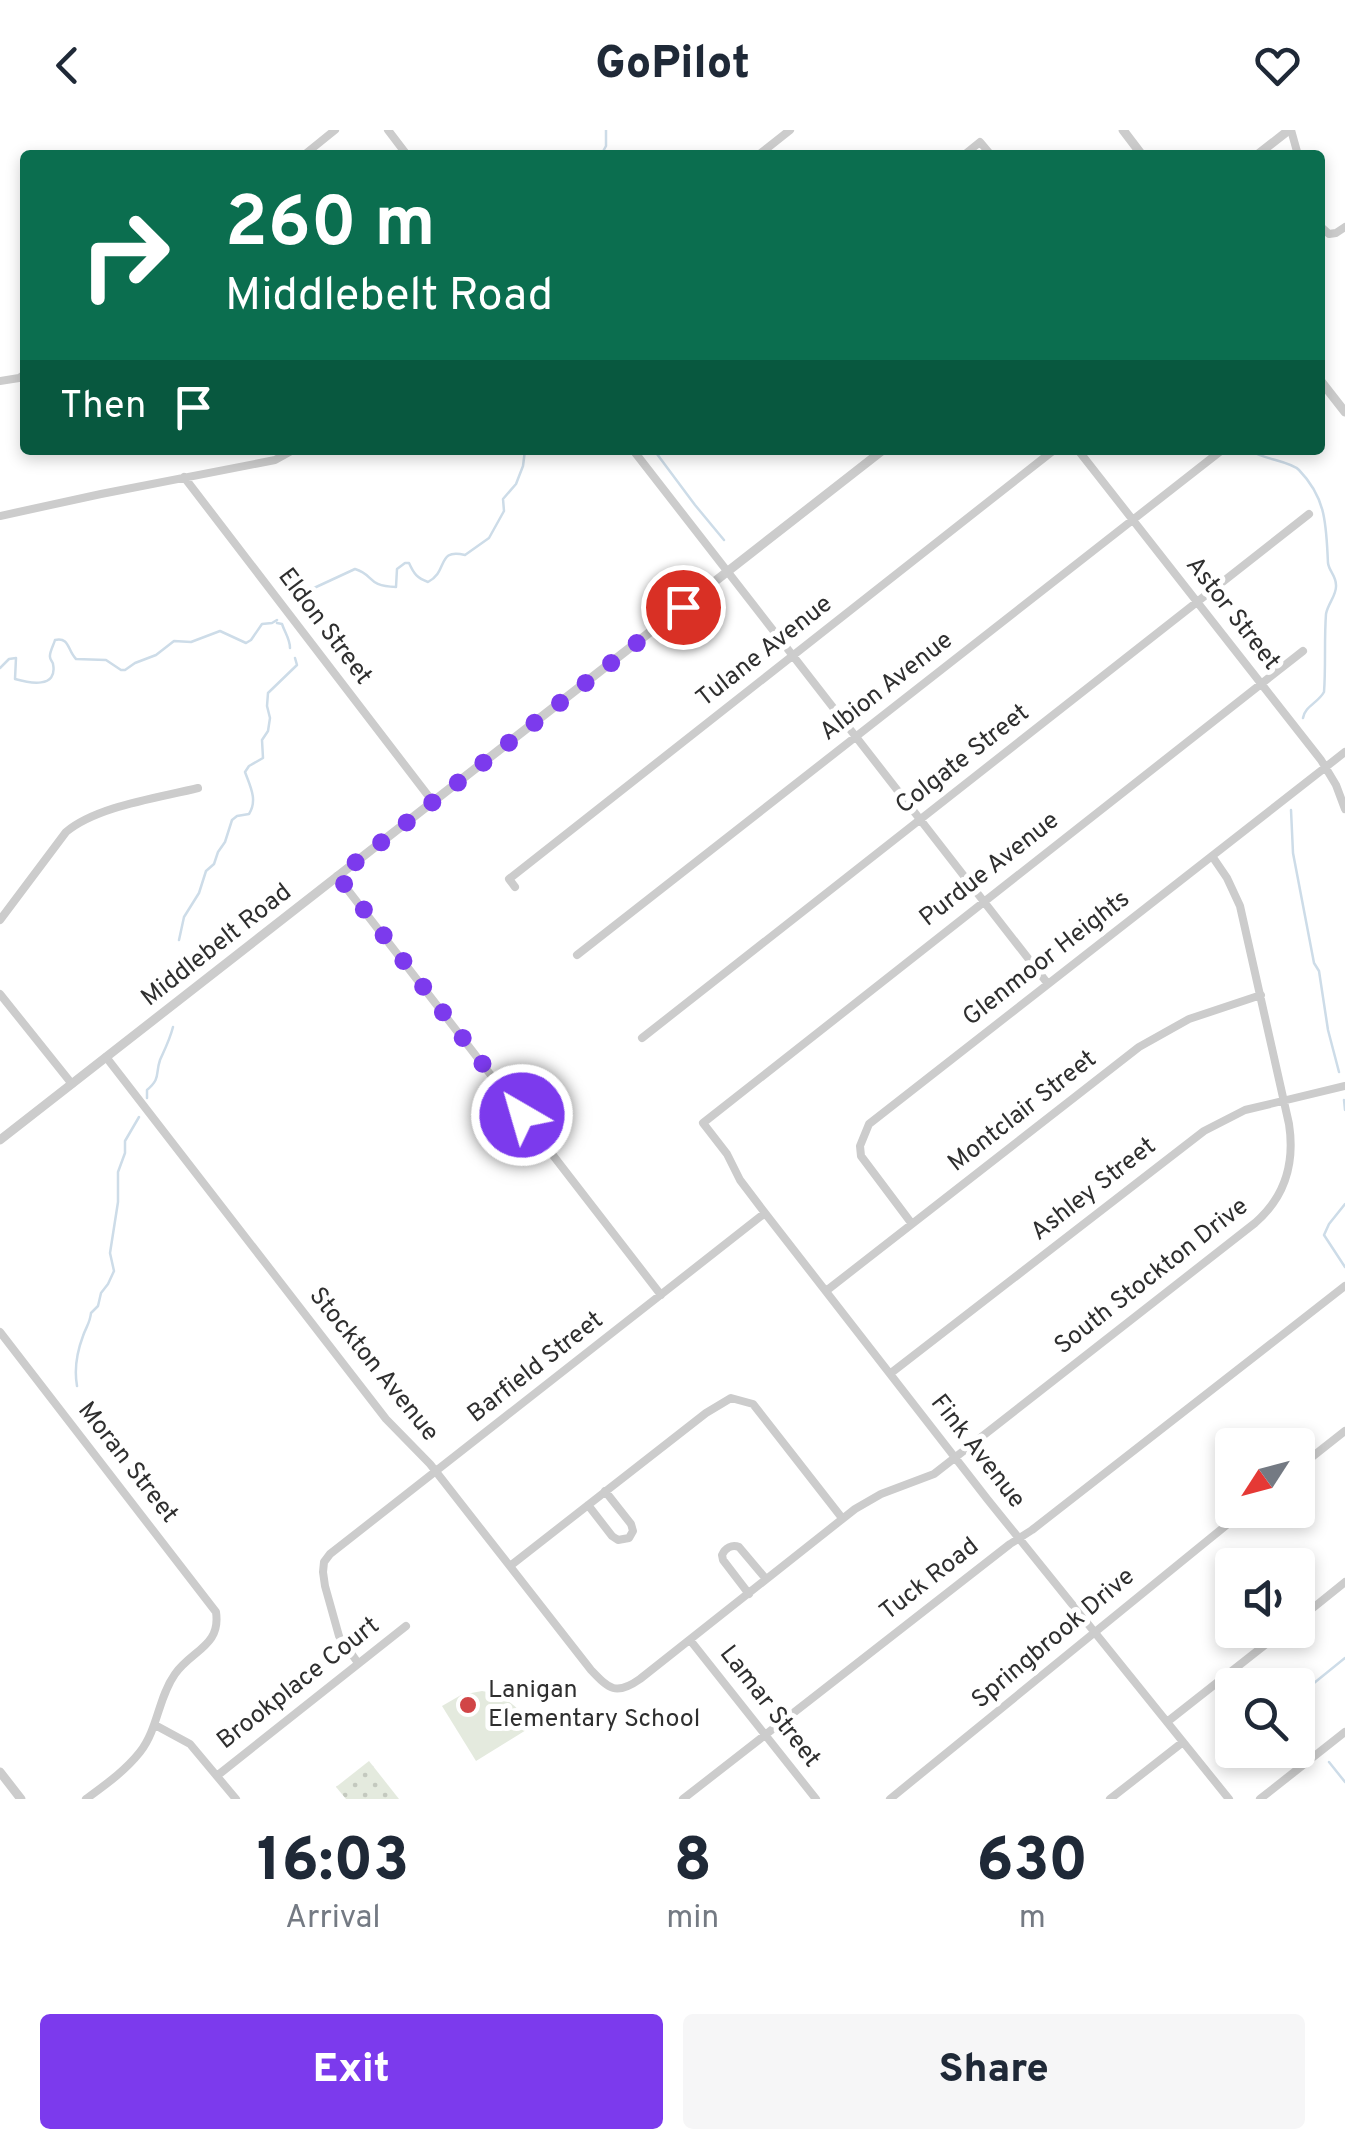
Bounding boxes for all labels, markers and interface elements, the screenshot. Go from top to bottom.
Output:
text: GoPilot [595,37,750,94]
icon: back [40,38,95,93]
icon: heart [1250,38,1305,93]
text: 260 m [225,182,436,271]
icon: right [60,190,190,320]
text: Middlebelt Road [225,269,553,326]
icon: arrive [166,380,221,435]
text: Then [60,383,146,432]
street label: Astor Street [1178,551,1286,677]
street label: Eldon Street [270,562,378,692]
pin [641,565,726,650]
icon: arrive [656,580,711,635]
street label: Tulane Avenue [691,589,839,715]
street label: Albion Avenue [814,625,960,749]
street label: Colgate Street [890,698,1036,822]
street label: Purdue Avenue [914,805,1066,935]
street label: Middlebelt Road [135,877,299,1015]
street label: Glenmoor Heights [957,884,1137,1034]
street label: Montclair Street [942,1044,1104,1180]
position arrow [470,1063,574,1167]
street label: Ashley Street [1025,1131,1163,1249]
street label: South Stockton Drive [1049,1191,1255,1363]
street label: Stockton Avenue [301,1281,445,1449]
street label: Barfield Street [462,1305,610,1431]
street label: Fink Avenue [922,1388,1032,1516]
street label: Moran Street [70,1396,184,1530]
north arrow [1215,1428,1315,1528]
map controls [1215,1428,1315,1768]
street label: Tuck Road [874,1531,986,1629]
button: sound [1215,1548,1315,1648]
street label: Springbrook Drive [966,1561,1142,1717]
street label: Brookplace Court [211,1611,387,1757]
street label: Lamar Street [711,1639,827,1775]
button: search [1215,1668,1315,1768]
place label: Lanigan Elementary School [488,1675,700,1736]
marker: Lanigan Elementary School [457,1694,479,1716]
text: 16:03 [257,1826,409,1902]
text: 8 [674,1826,712,1902]
text: 630 [976,1826,1088,1902]
text: Arrival [285,1899,381,1939]
text: min [666,1899,719,1939]
text: m [1019,1899,1046,1939]
button: Exit [40,2014,663,2129]
button: Share [683,2014,1305,2129]

